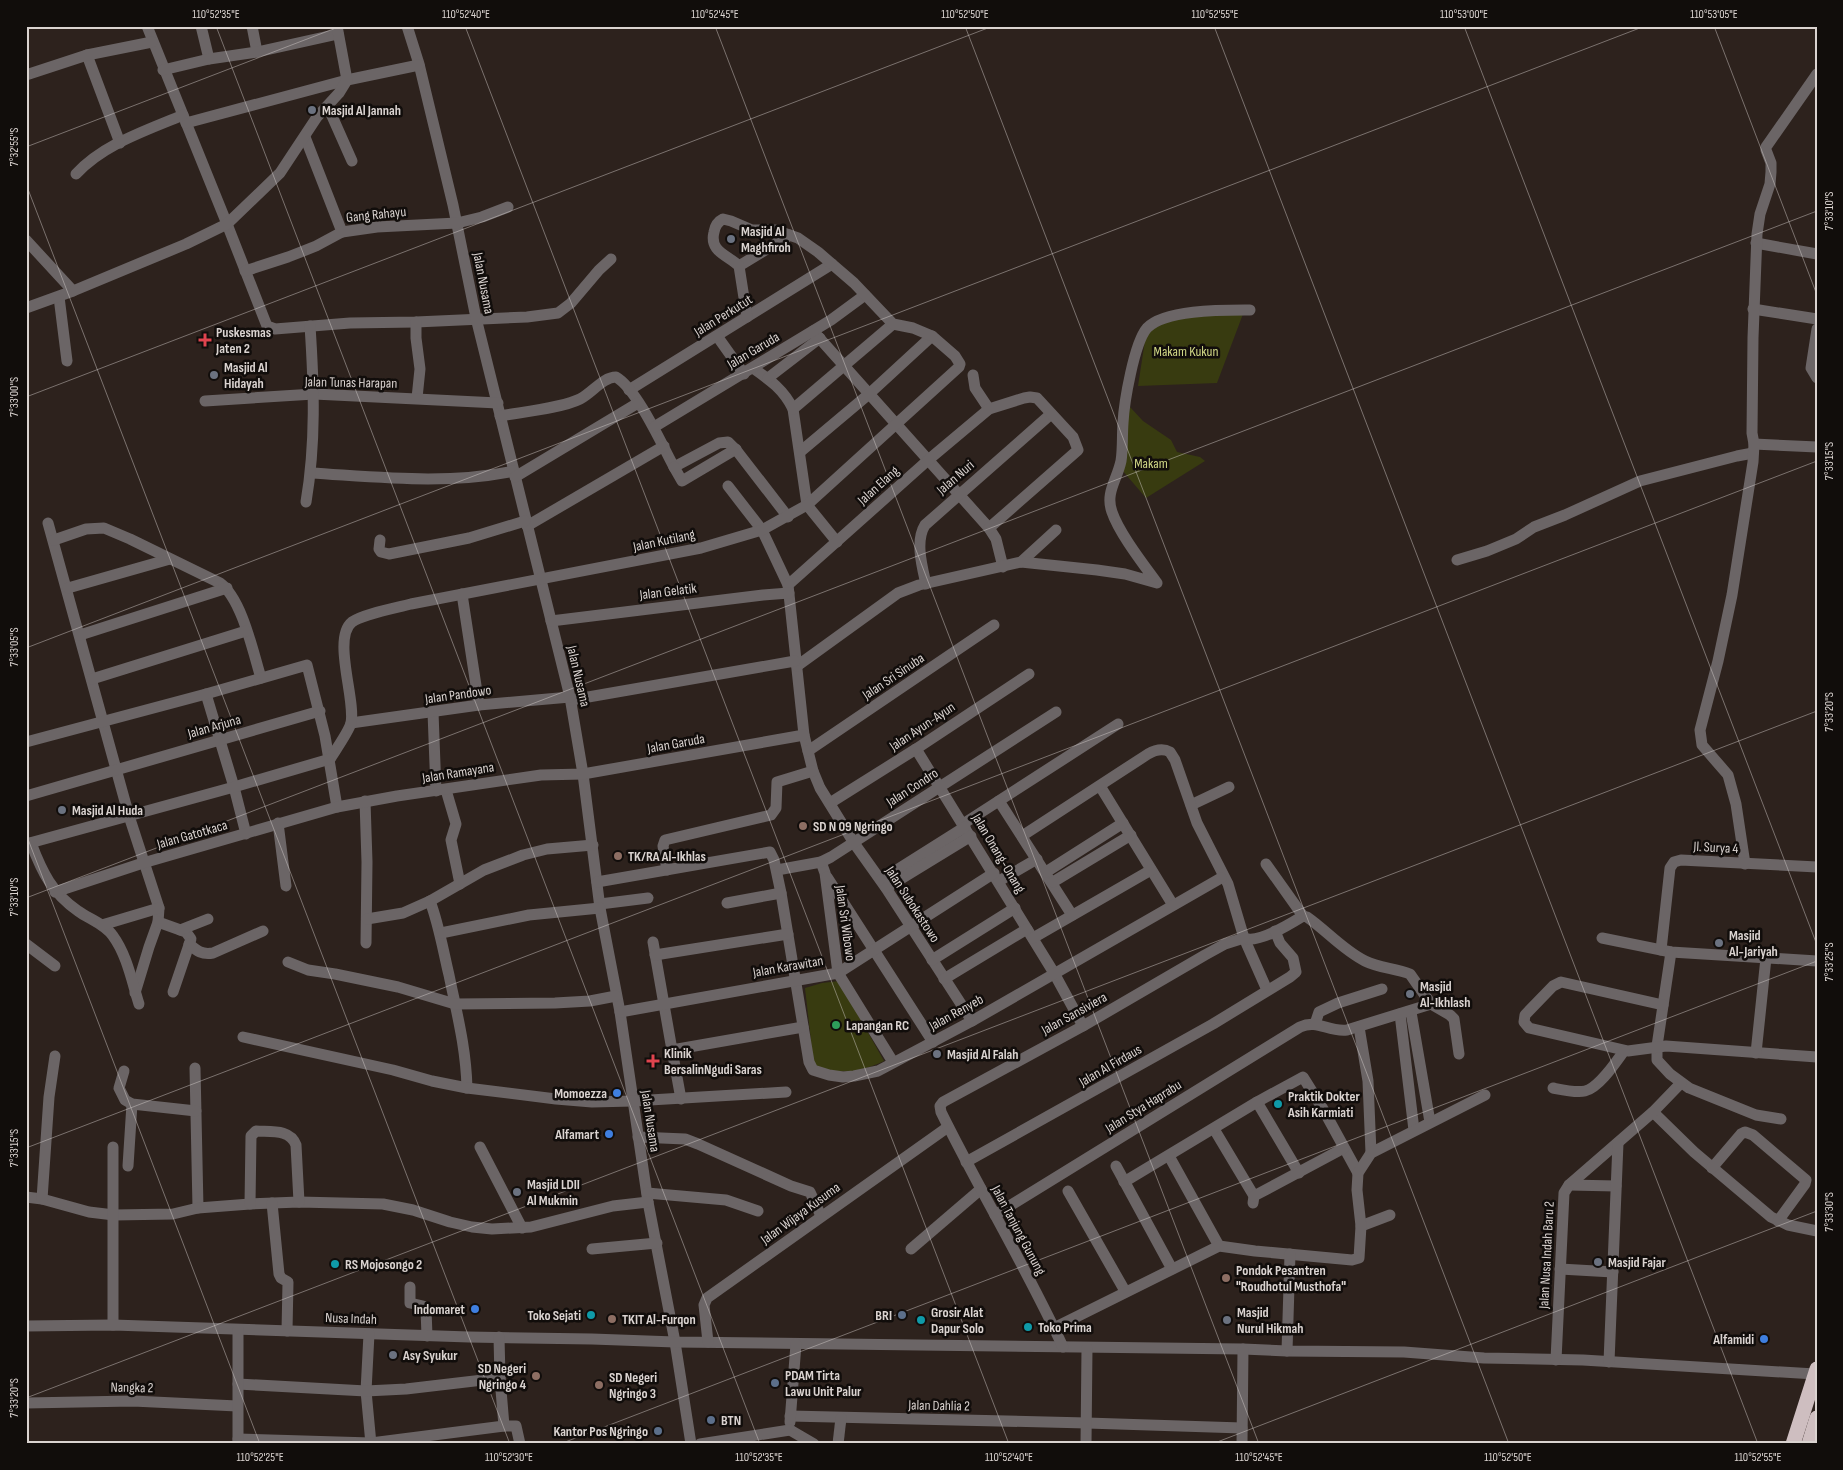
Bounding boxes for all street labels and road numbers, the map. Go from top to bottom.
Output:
street label: Gang Rahayu [345,203,407,226]
street label: Jalan Nusama [469,250,498,315]
street label: Jalan Perkutut [690,291,756,341]
street label: Jalan Garuda [723,328,782,373]
street label: Jalan Tunas Harapan [304,373,397,392]
street label: Jalan Nuri [932,456,978,499]
street label: Jalan Elang [853,462,903,509]
street label: Jalan Kutilang [631,526,697,556]
street label: Jalan Gelatik [638,579,698,604]
street label: Jalan Nusama [563,643,594,708]
street label: Jalan Sri Sinuba [858,650,927,704]
street label: Jalan Pandowo [423,681,493,708]
street label: Jalan Ayun-Ayun [885,698,958,755]
street label: Jalan Arjuna [185,711,243,742]
street label: Jalan Garuda [645,730,706,757]
street label: Jalan Ramayana [420,758,495,787]
street label: Jalan Condro [882,764,942,811]
street label: Jalan Onang-Onang [968,810,1029,896]
street label: Jalan Gatotkaca [154,816,229,853]
street label: Jl. Surya 4 [1692,838,1739,857]
street label: Jalan Subokastowo [881,862,944,946]
street label: Jalan Sri Wibowo [832,883,859,962]
street label: Jalan Karawitan [751,952,825,981]
street label: Jalan Sansiviera [1038,988,1110,1039]
street label: Jalan Renyeb [925,991,986,1035]
street label: Jalan Al Firdaus [1075,1041,1145,1091]
street label: Jalan Stya Haprabu [1101,1076,1185,1137]
street label: Jalan Nusama [637,1088,664,1153]
street label: Jalan Wijaya Kusuma [756,1179,843,1249]
street label: Jalan Tanjung Gunung [987,1182,1050,1278]
street label: Jalan Nusa Indah Baru 2 [1535,1201,1558,1310]
street label: Nusa Indah [325,1309,377,1328]
street label: Nangka 2 [110,1379,154,1396]
street label: Jalan Dahlia 2 [907,1396,970,1415]

